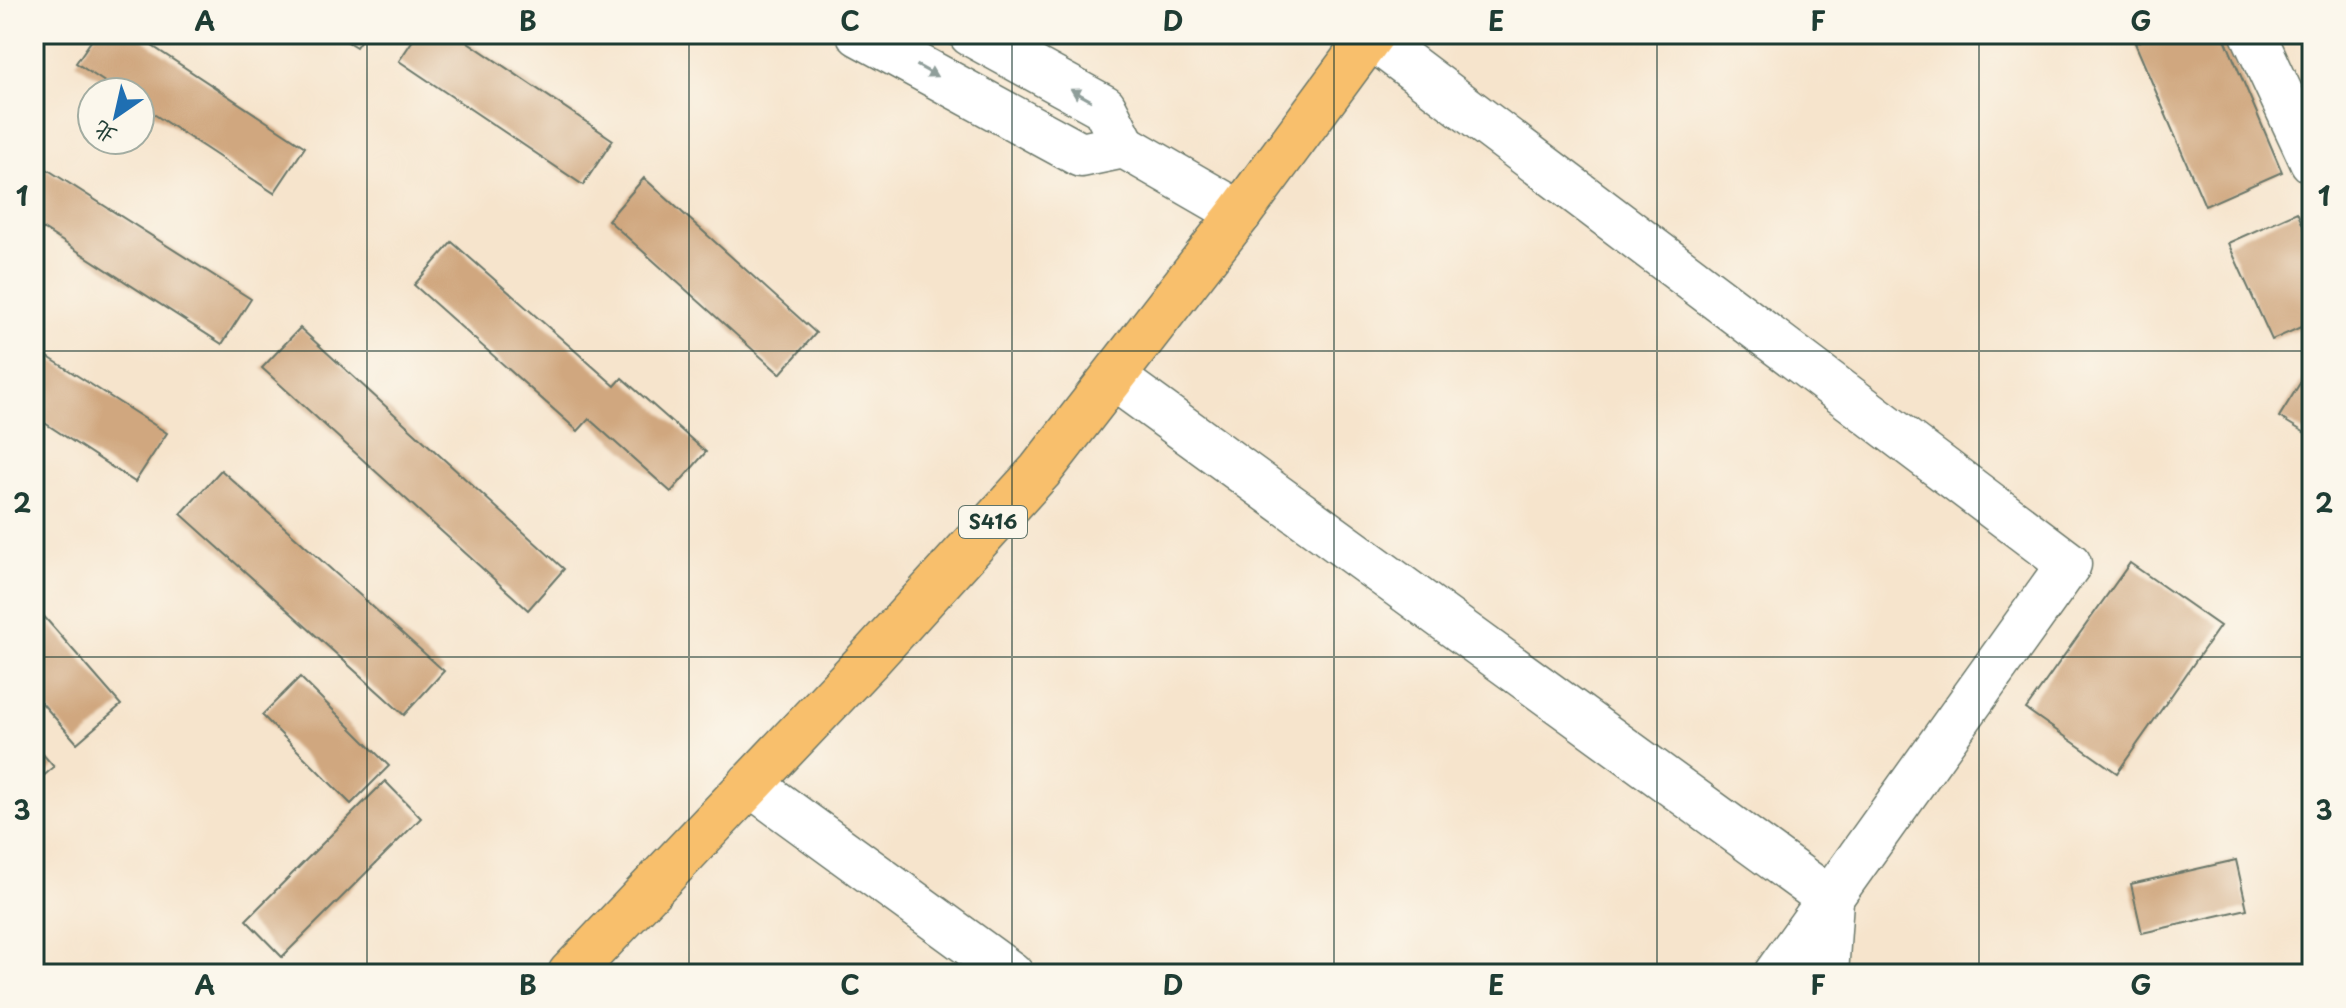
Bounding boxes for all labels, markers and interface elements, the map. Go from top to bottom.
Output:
text: A [195,1,215,40]
text: B [519,1,537,40]
text: C [840,1,860,40]
text: D [1163,1,1183,40]
text: E [1488,1,1504,40]
text: F [1810,1,1826,40]
text: G [2130,1,2152,40]
one-way arrow [916,65,939,78]
north arrow [76,76,156,156]
one-way arrow [1070,88,1093,101]
text: 北 [86,114,122,154]
text: 1 [16,176,28,215]
text: 1 [2318,176,2330,215]
text: 2 [13,483,31,522]
text: 2 [2315,483,2333,522]
road number: S416 [959,506,1027,538]
text: 3 [13,790,31,829]
text: 3 [2315,790,2333,829]
text: A [195,965,215,1004]
text: B [519,965,537,1004]
text: C [840,965,860,1004]
text: D [1163,965,1183,1004]
text: E [1488,965,1504,1004]
text: F [1810,965,1826,1004]
text: G [2130,965,2152,1004]

